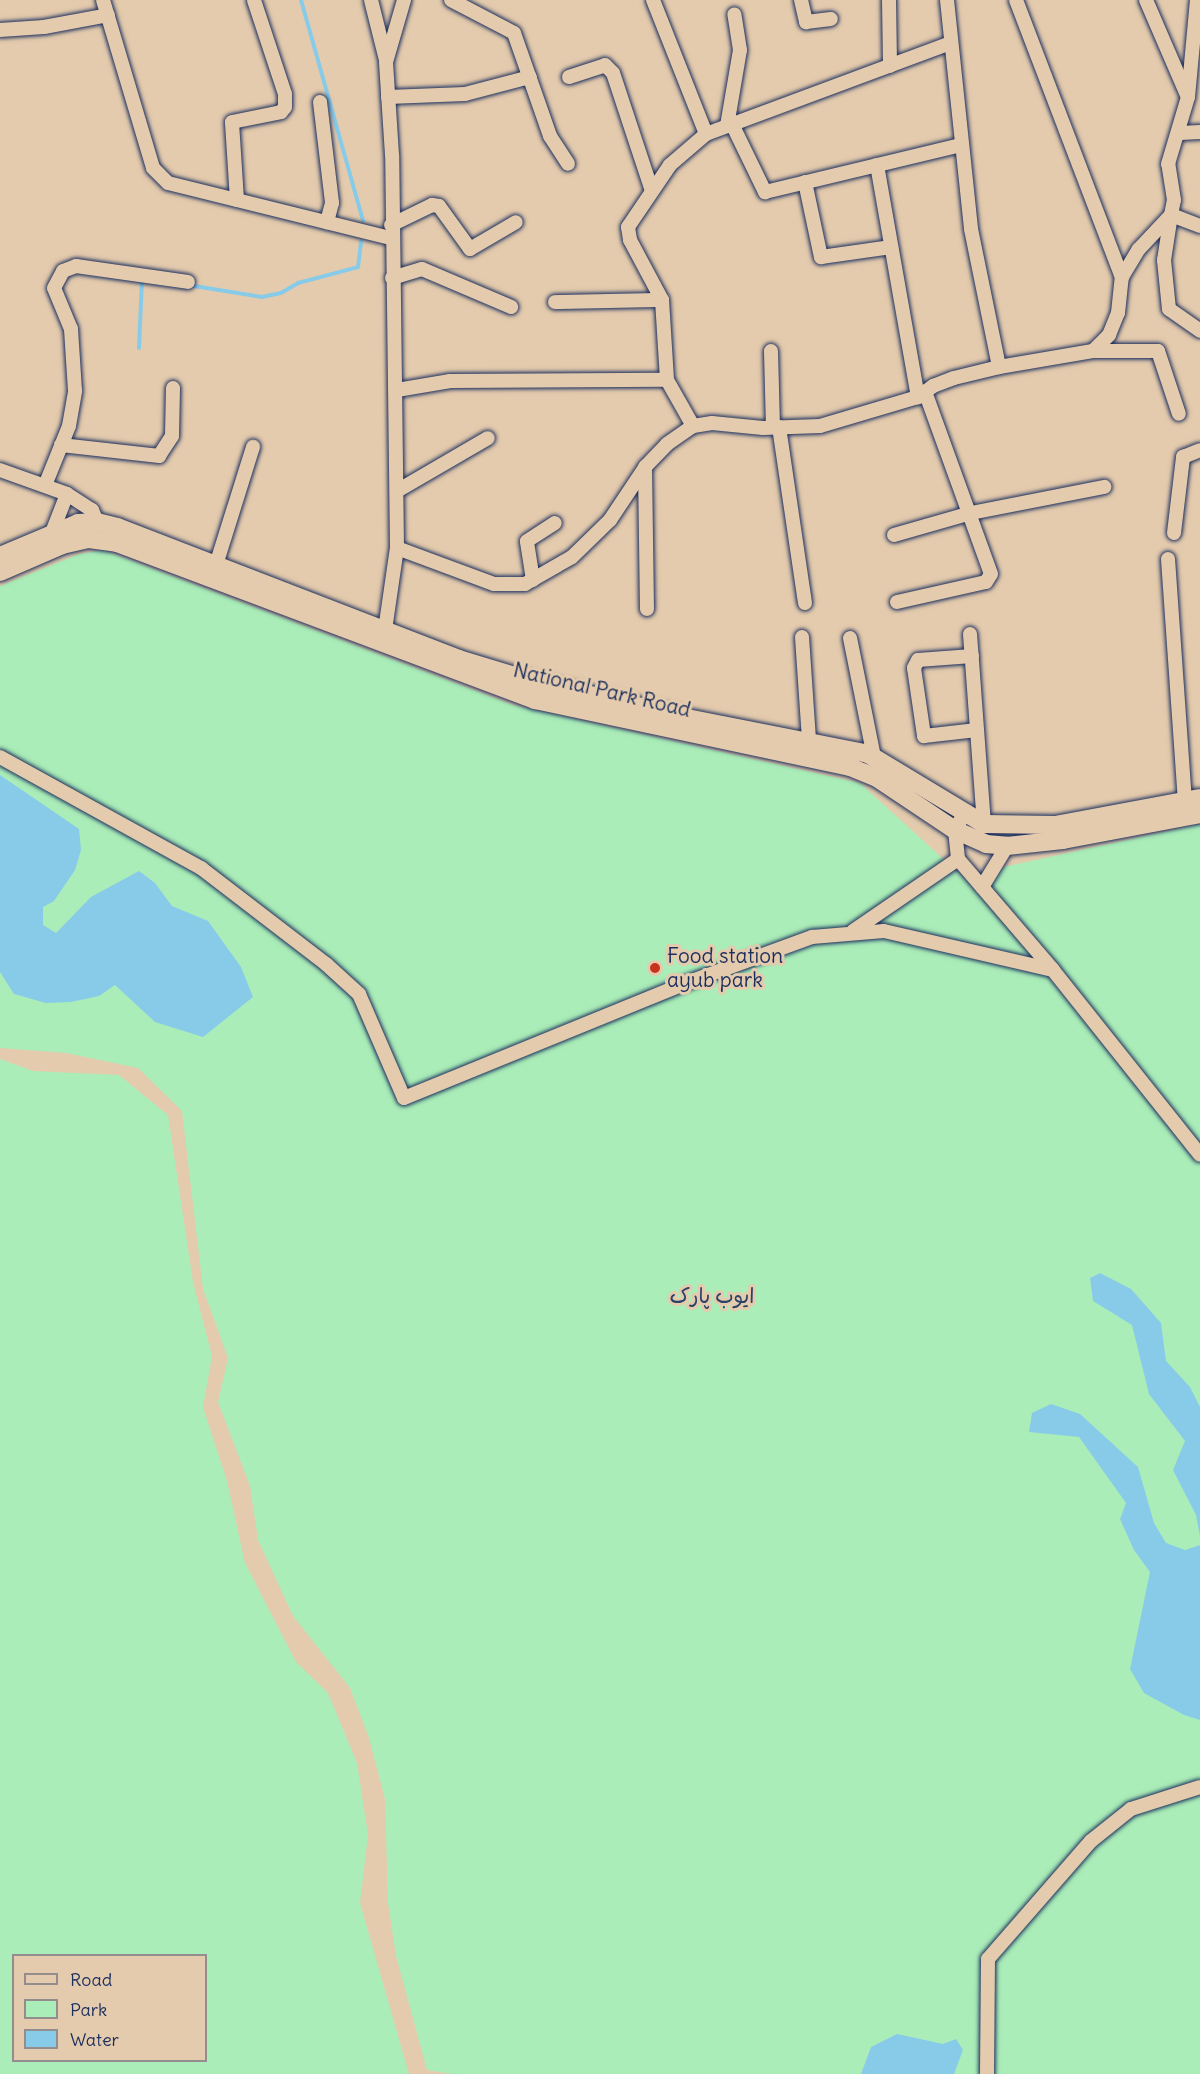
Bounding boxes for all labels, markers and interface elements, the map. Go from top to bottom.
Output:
street label: National Park Road [511,657,693,723]
place label: Food station ayub park [667,943,783,993]
marker: Food station ayub park [648,961,662,975]
park label: ایوب پارک [670,1283,754,1309]
legend [12,1954,207,2062]
text: Road [70,1968,112,1991]
text: Park [70,1998,107,2021]
text: Water [70,2028,119,2051]

